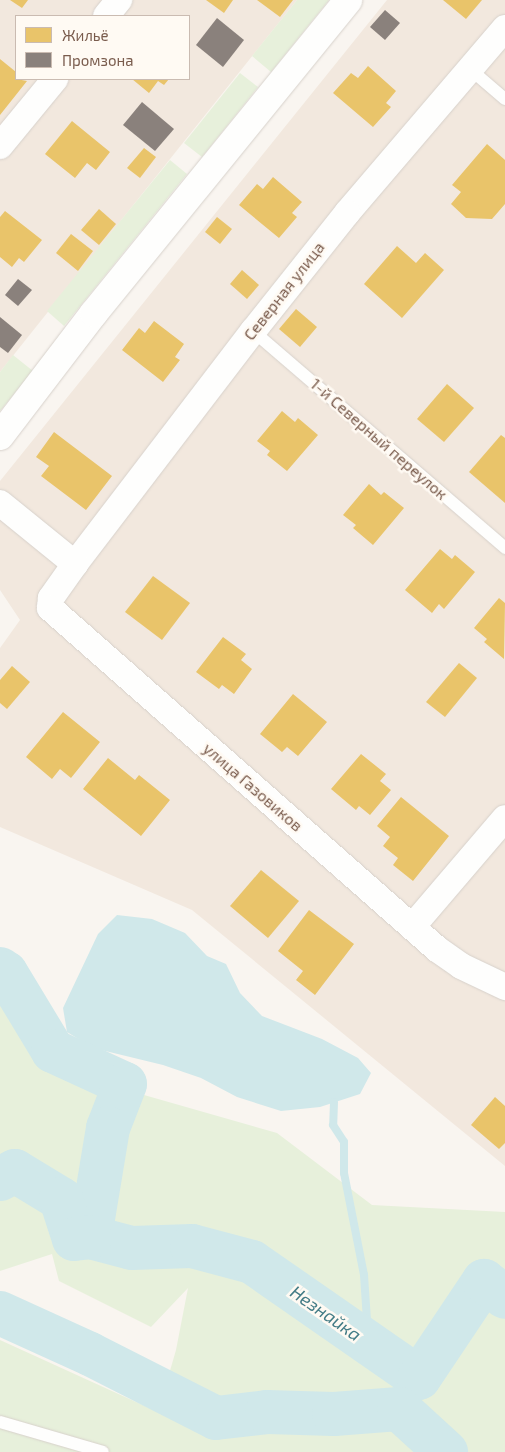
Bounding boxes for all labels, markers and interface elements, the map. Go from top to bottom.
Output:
legend [15,15,190,80]
text: Жильё [62,26,109,44]
text: Промзона [62,51,134,69]
street label: Северная улица [240,238,328,344]
street label: 1-й Северный переулок [307,374,451,504]
street label: улица Газовиков [199,739,307,835]
water label: Незнайка [286,1281,366,1345]

